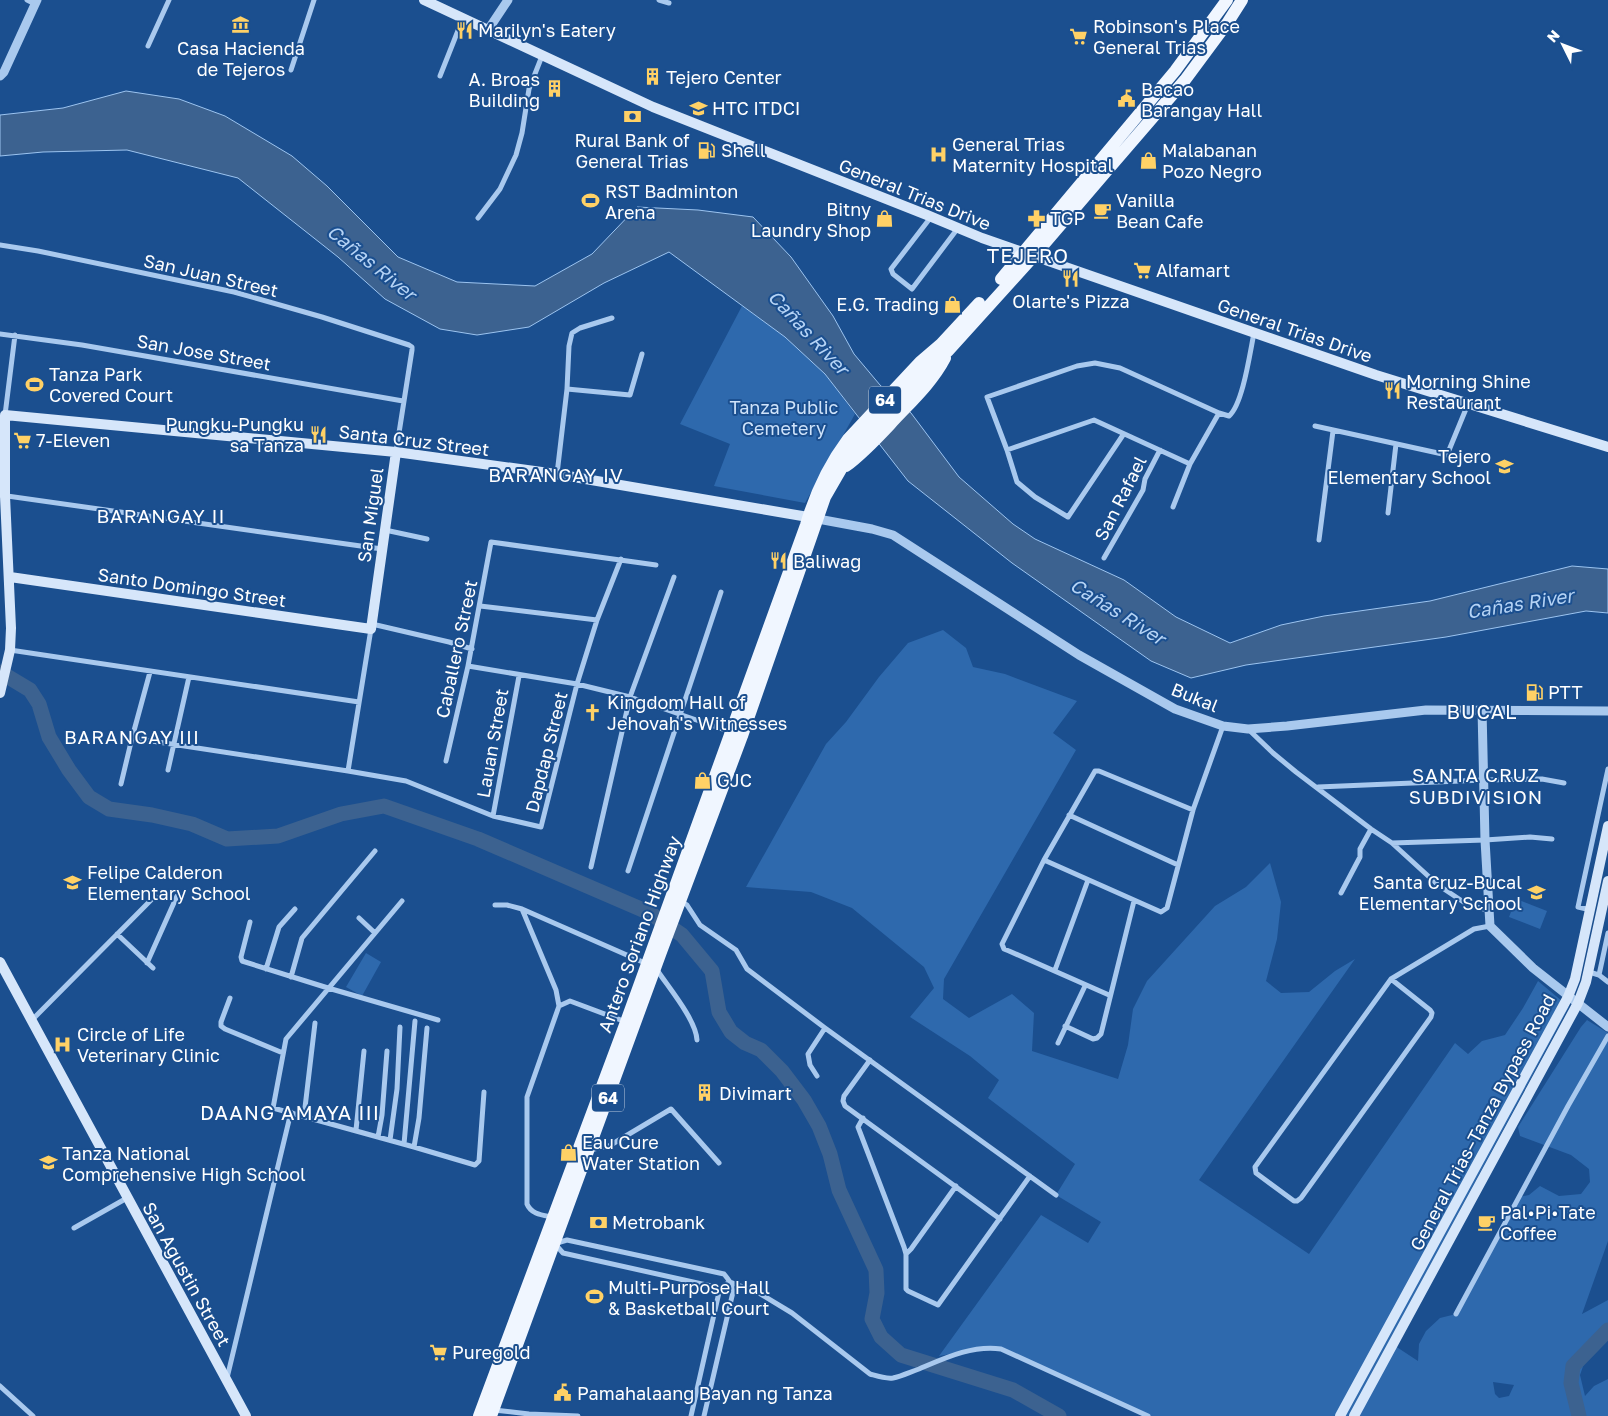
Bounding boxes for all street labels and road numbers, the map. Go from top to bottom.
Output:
street label: General Trias Drive [836,153,994,235]
street label: San Juan Street [142,249,280,301]
street label: General Trias Drive [1215,293,1375,367]
street label: San Jose Street [135,329,273,375]
road number: 64 [869,386,901,414]
street label: Santa Cruz Street [337,420,491,460]
street label: San Rafael [1089,452,1151,544]
street label: San Miguel [352,466,388,564]
street label: Santo Domingo Street [96,563,288,611]
street label: Caballero Street [431,578,481,720]
street label: Bukal [1168,678,1222,716]
street label: Lauan Street [472,687,512,799]
street label: Dapdap Street [520,689,572,815]
street label: Antero Soriano Highway [593,833,685,1035]
street label: General Trias–Tanza Bypass Road [1405,990,1559,1254]
road number: 64 [592,1084,624,1112]
street label: San Agustin Street [138,1198,236,1350]

